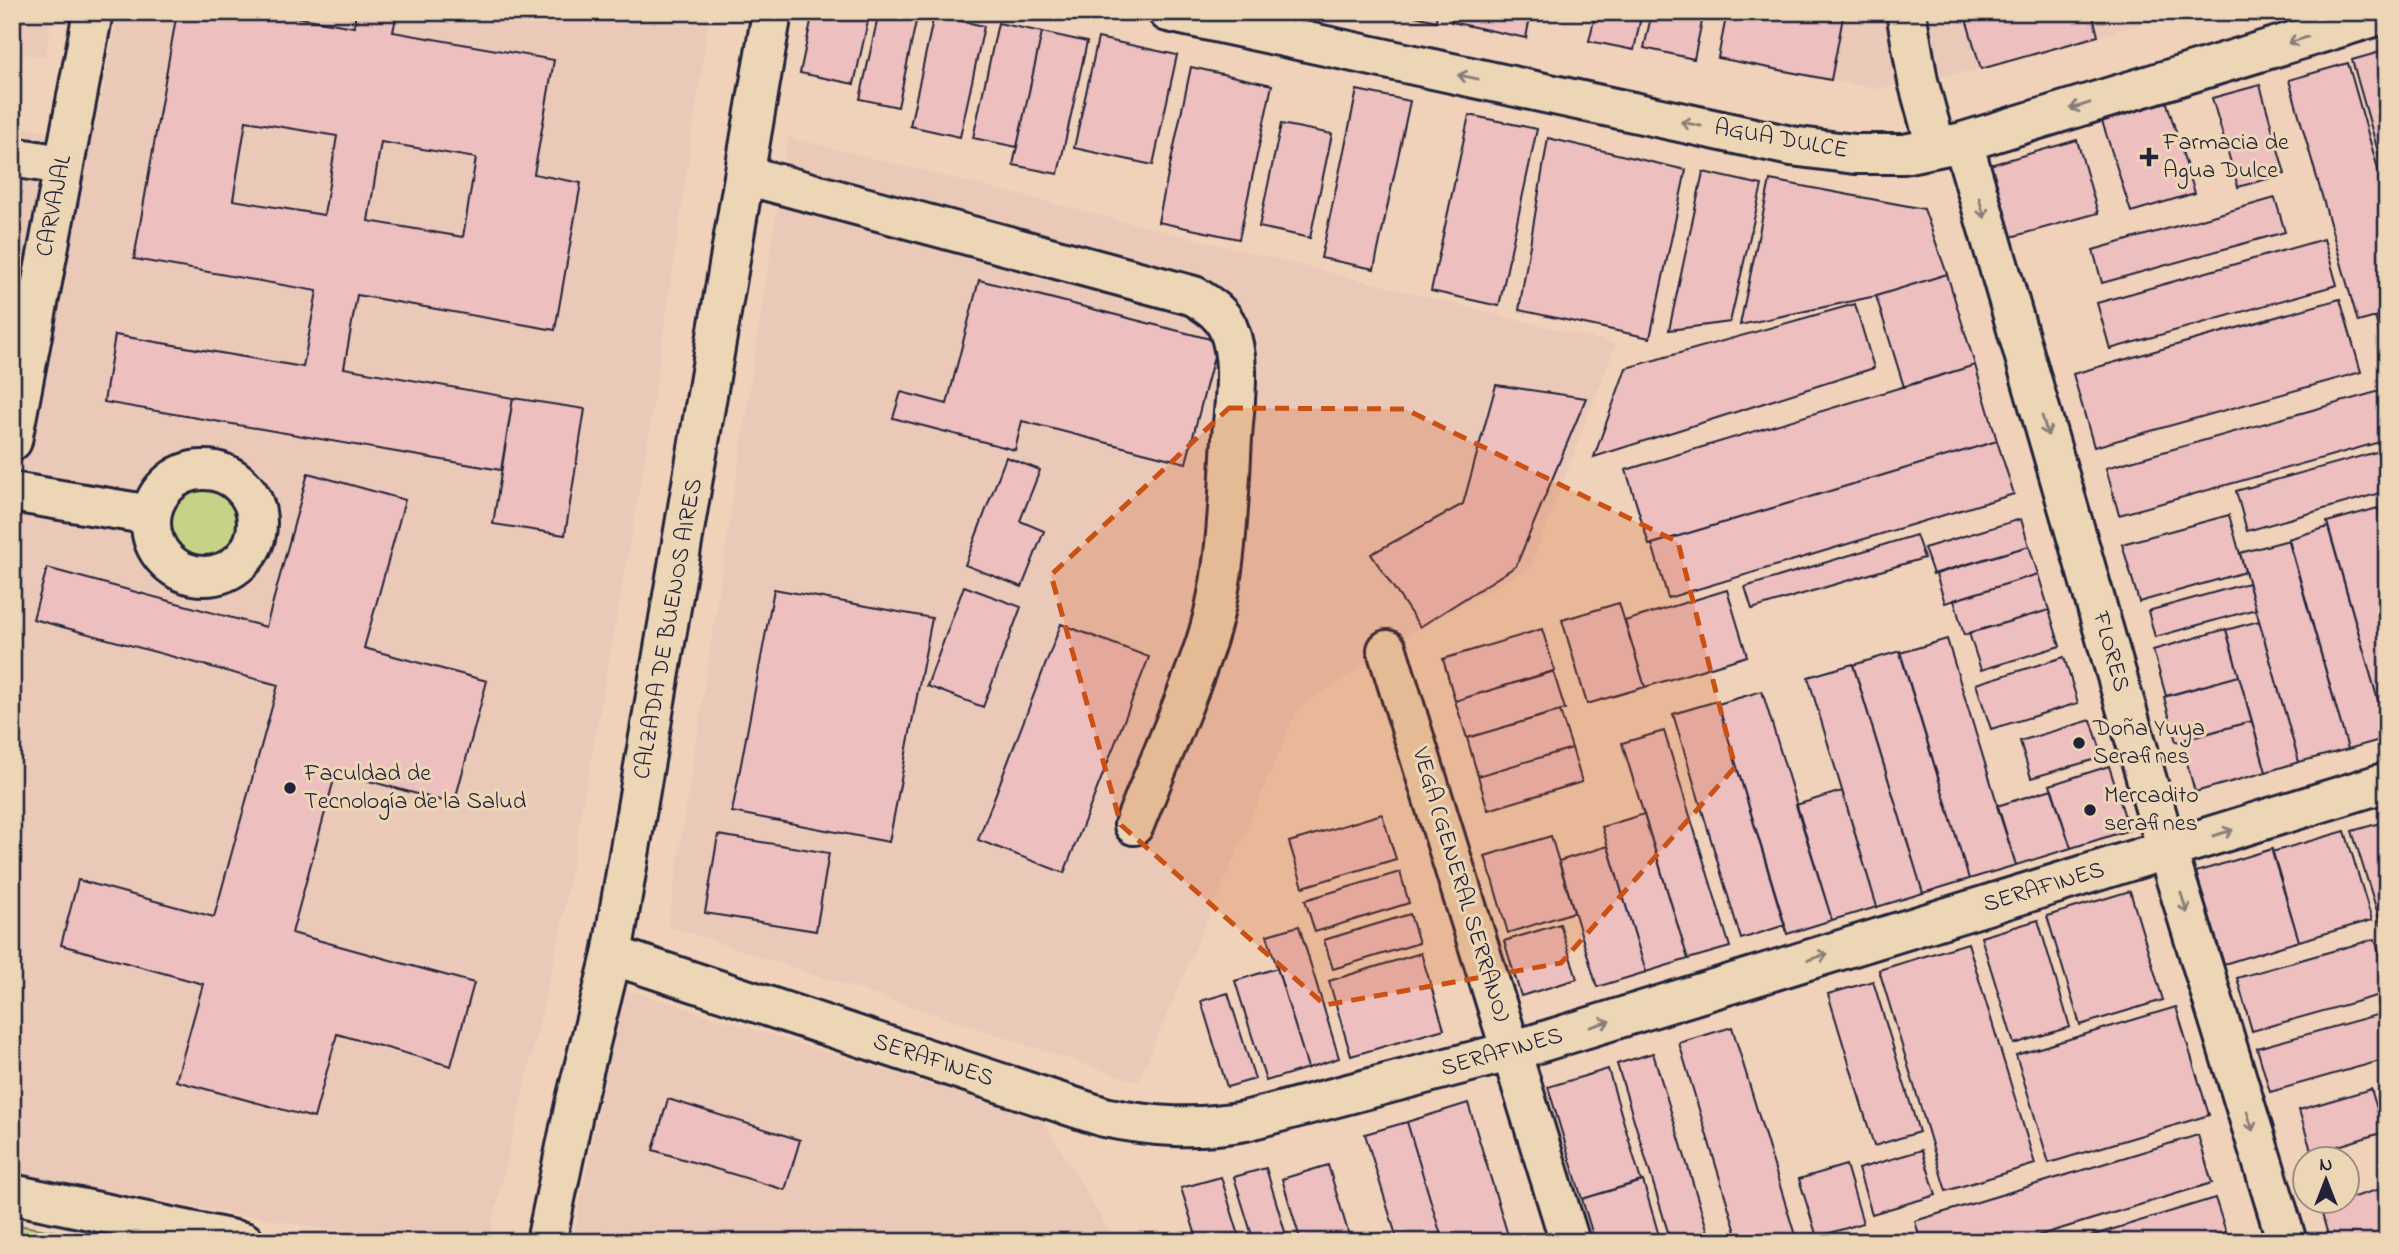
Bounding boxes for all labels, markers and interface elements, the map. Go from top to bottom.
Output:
one-way arrow [2287,34,2309,47]
one-way arrow [1457,69,1480,83]
one-way arrow [2070,101,2092,114]
street label: AGUA DULCE [1711,111,1851,169]
one-way arrow [1680,117,1703,131]
place label: Farmacia de Agua Dulce [2162,126,2289,189]
marker: Farmacia de Agua Dulce [2141,149,2157,165]
street label: CARVAJAL [28,152,82,260]
one-way arrow [1977,196,1990,218]
one-way arrow [2040,415,2053,437]
street label: CALZADA DE BUENOS AIRES [625,476,713,782]
street label: FLORES [2082,607,2138,696]
place label: Doña Yuya Serafines [2092,712,2205,775]
marker: Doña Yuya Serafines [2071,735,2087,751]
street label: VEGA (GENERAL SERRANO) [1401,743,1518,1027]
place label: Faculdad de Tecnología de la Salud [303,757,527,820]
place label: Mercadito serafines [2104,779,2199,842]
marker: Faculdad de Tecnología de la Salud [282,780,298,796]
marker: Mercadito serafines [2082,802,2098,818]
one-way arrow [2211,826,2233,838]
street label: SERAFINES [1979,853,2109,923]
one-way arrow [2178,892,2191,914]
one-way arrow [1807,950,1829,963]
one-way arrow [1589,1017,1611,1030]
street label: SERAFINES [1437,1019,1567,1087]
street label: SERAFINES [868,1025,998,1097]
one-way arrow [2245,1110,2258,1132]
north arrow [2290,1146,2360,1216]
text: N [2320,1152,2333,1179]

